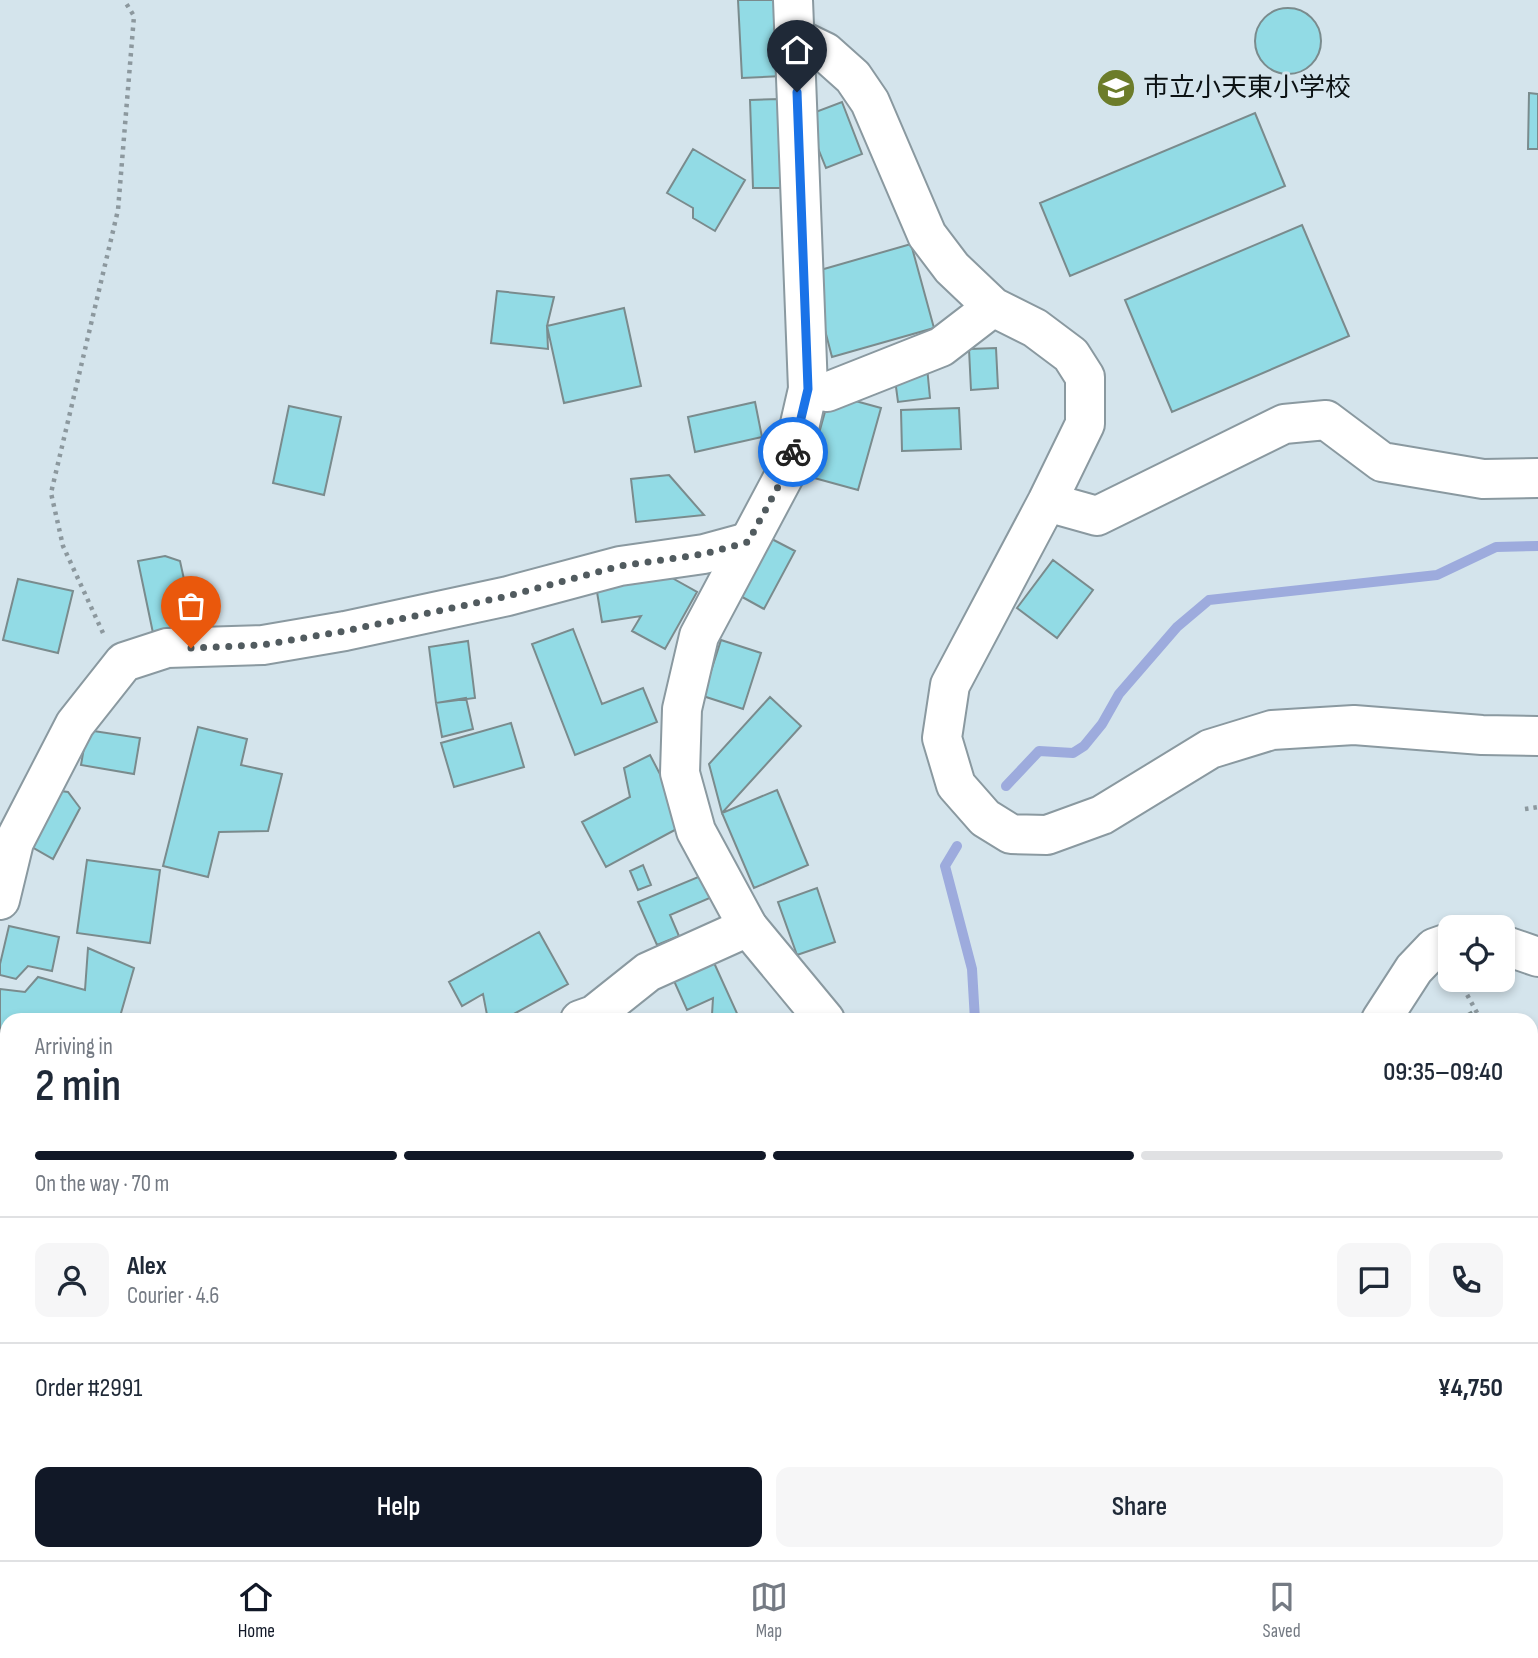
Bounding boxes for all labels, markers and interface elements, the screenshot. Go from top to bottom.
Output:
pin [767,20,827,92]
icon: home [778,31,816,69]
school or university icon: 市立小天東小学校 [1095,67,1137,109]
place label: 市立小天東小学校 [1143,73,1351,104]
courier [758,417,828,487]
icon: bike [774,433,812,471]
pin [161,576,221,648]
icon: bag [172,587,210,625]
map controls [1438,915,1515,992]
button: locate [1438,915,1515,992]
text: Arriving in [35,1033,113,1061]
text: 09:35–09:40 [1383,1057,1503,1088]
text: 2 min [35,1059,121,1114]
text: On the way · 70 m [35,1170,169,1198]
button: person [35,1243,109,1317]
button: chat [1337,1243,1411,1317]
button: phone [1429,1243,1503,1317]
text: Alex [127,1251,167,1282]
text: Courier · 4.6 [127,1282,219,1310]
text: Order #2991 [35,1373,142,1404]
text: ¥4,750 [1438,1373,1503,1404]
button: Help [35,1467,762,1547]
button: Share [776,1467,1503,1547]
tab: Home [237,1578,275,1643]
tab: Map [750,1578,788,1643]
tab: Saved [1263,1578,1301,1643]

